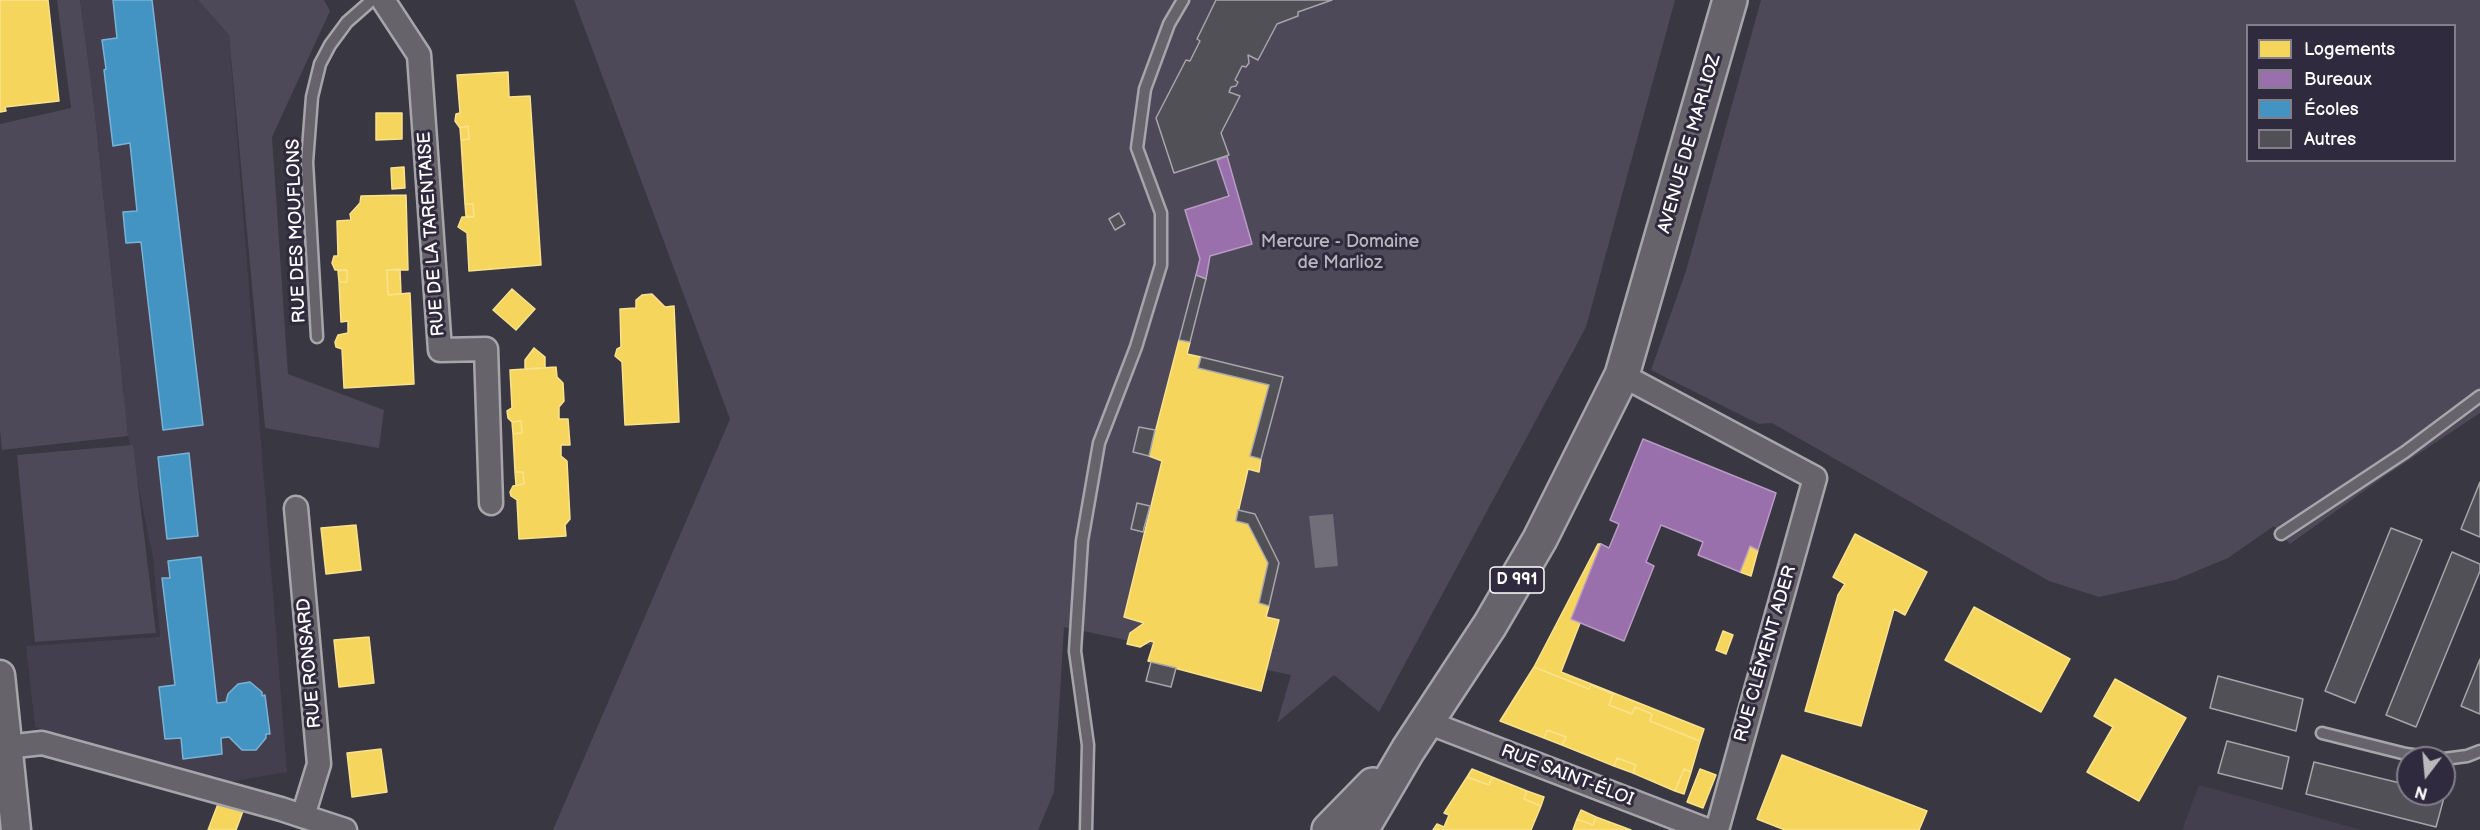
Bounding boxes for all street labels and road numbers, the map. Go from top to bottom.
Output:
street label: AVENUE DE MARLIOZ [1654,52,1726,236]
street label: RUE DE LA TARENTAISE [414,131,450,337]
street label: RUE DES MOUFLONS [283,138,311,324]
street label: RUE CLÉMENT ADER [1730,563,1802,745]
road number: D 991 [1490,567,1544,593]
street label: RUE RONSARD [294,597,326,729]
street label: RUE SAINT-ÉLOI [1498,741,1636,811]

